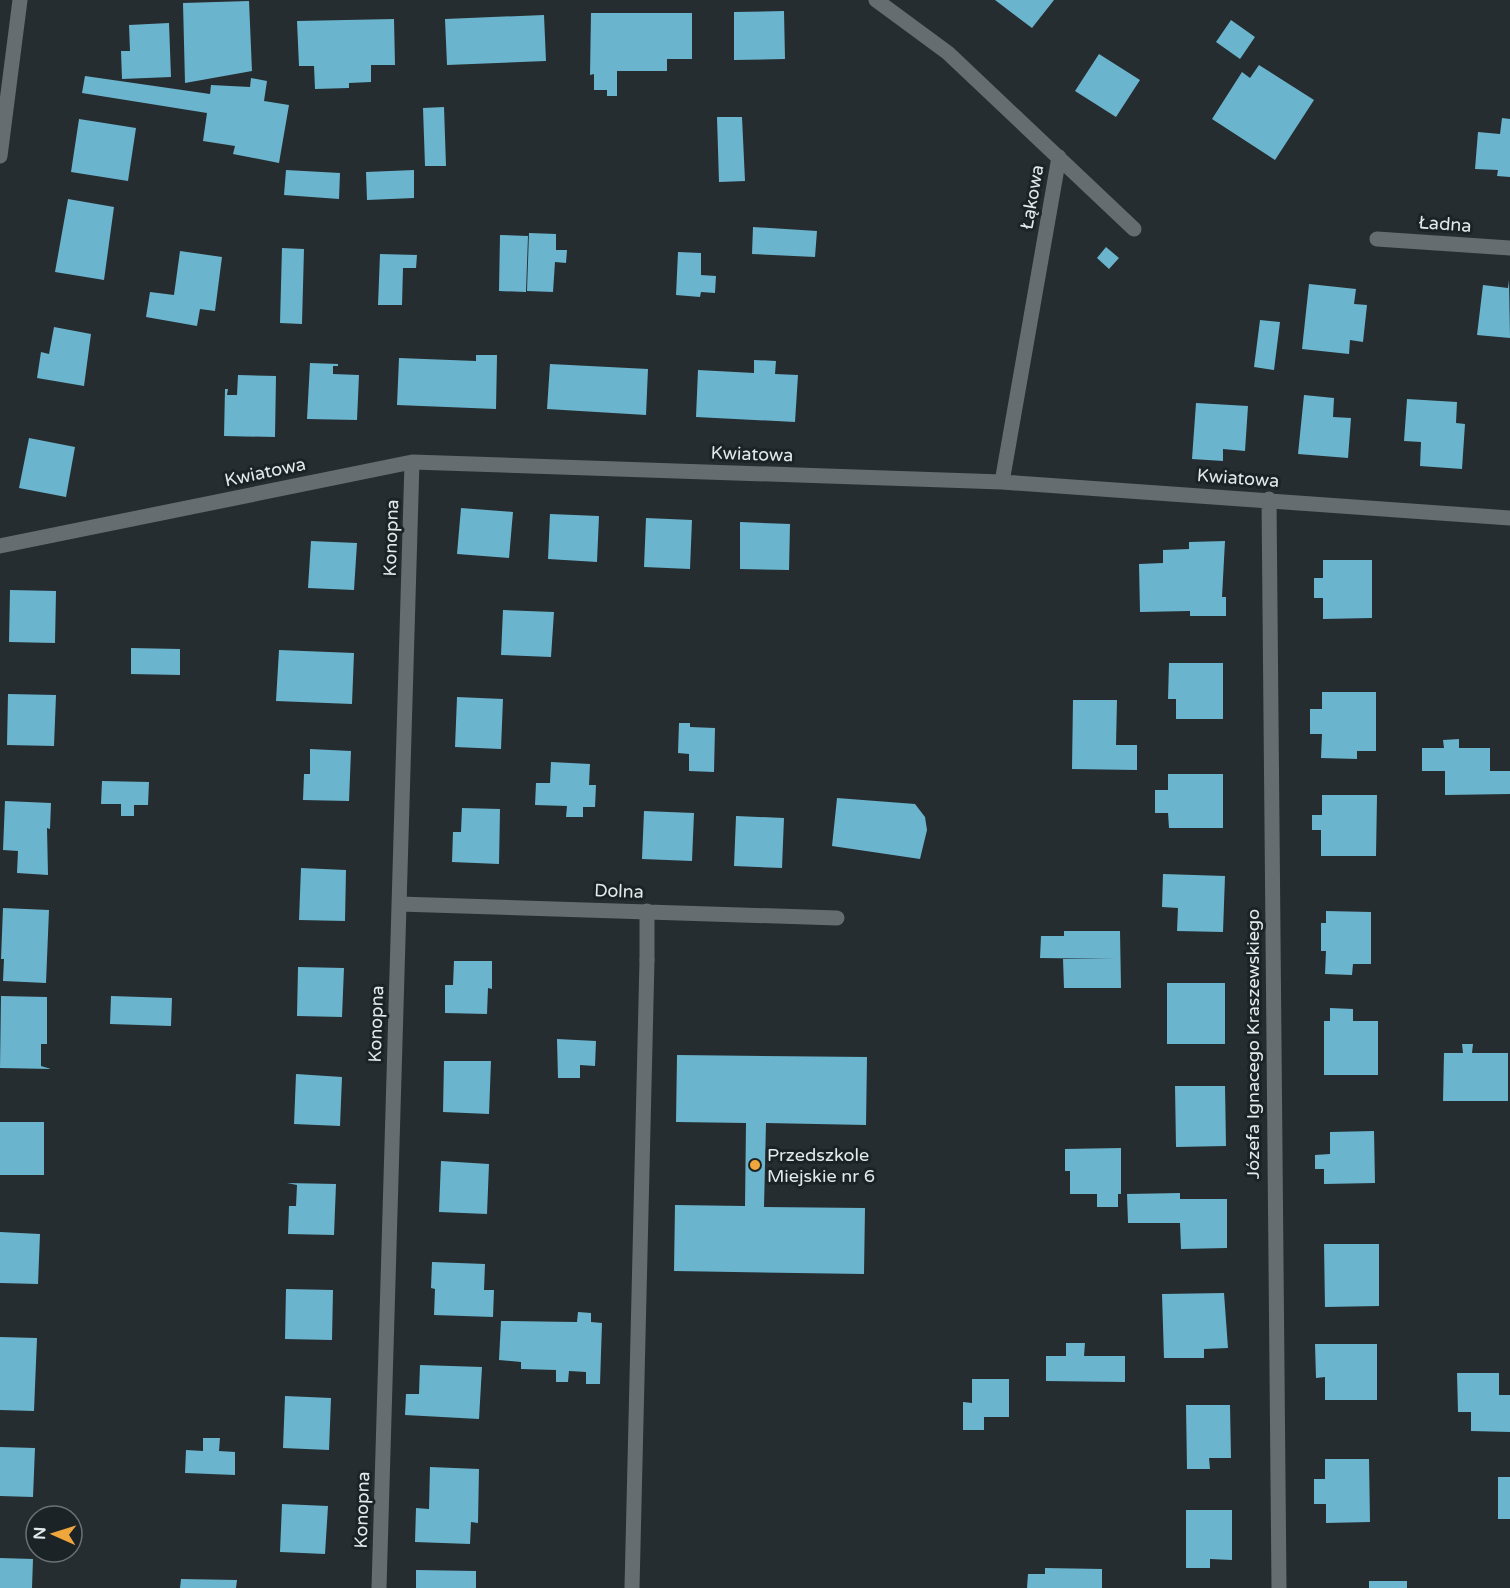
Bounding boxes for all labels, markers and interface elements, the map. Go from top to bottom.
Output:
street label: Łąkowa [1016,163,1048,231]
street label: Ładna [1418,211,1472,237]
street label: Kwiatowa [710,442,794,466]
street label: Kwiatowa [222,453,308,491]
street label: Kwiatowa [1196,464,1280,492]
street label: Konopna [379,499,403,577]
street label: Dolna [594,879,644,903]
street label: Józefa Ignacego Kraszewskiego [1242,909,1264,1179]
street label: Konopna [364,985,388,1063]
place label: Przedszkole Miejskie nr 6 [767,1144,875,1187]
marker: Przedszkole Miejskie nr 6 [748,1158,762,1172]
street label: Konopna [350,1471,374,1549]
north arrow [24,1504,84,1564]
text: N [30,1526,50,1540]

